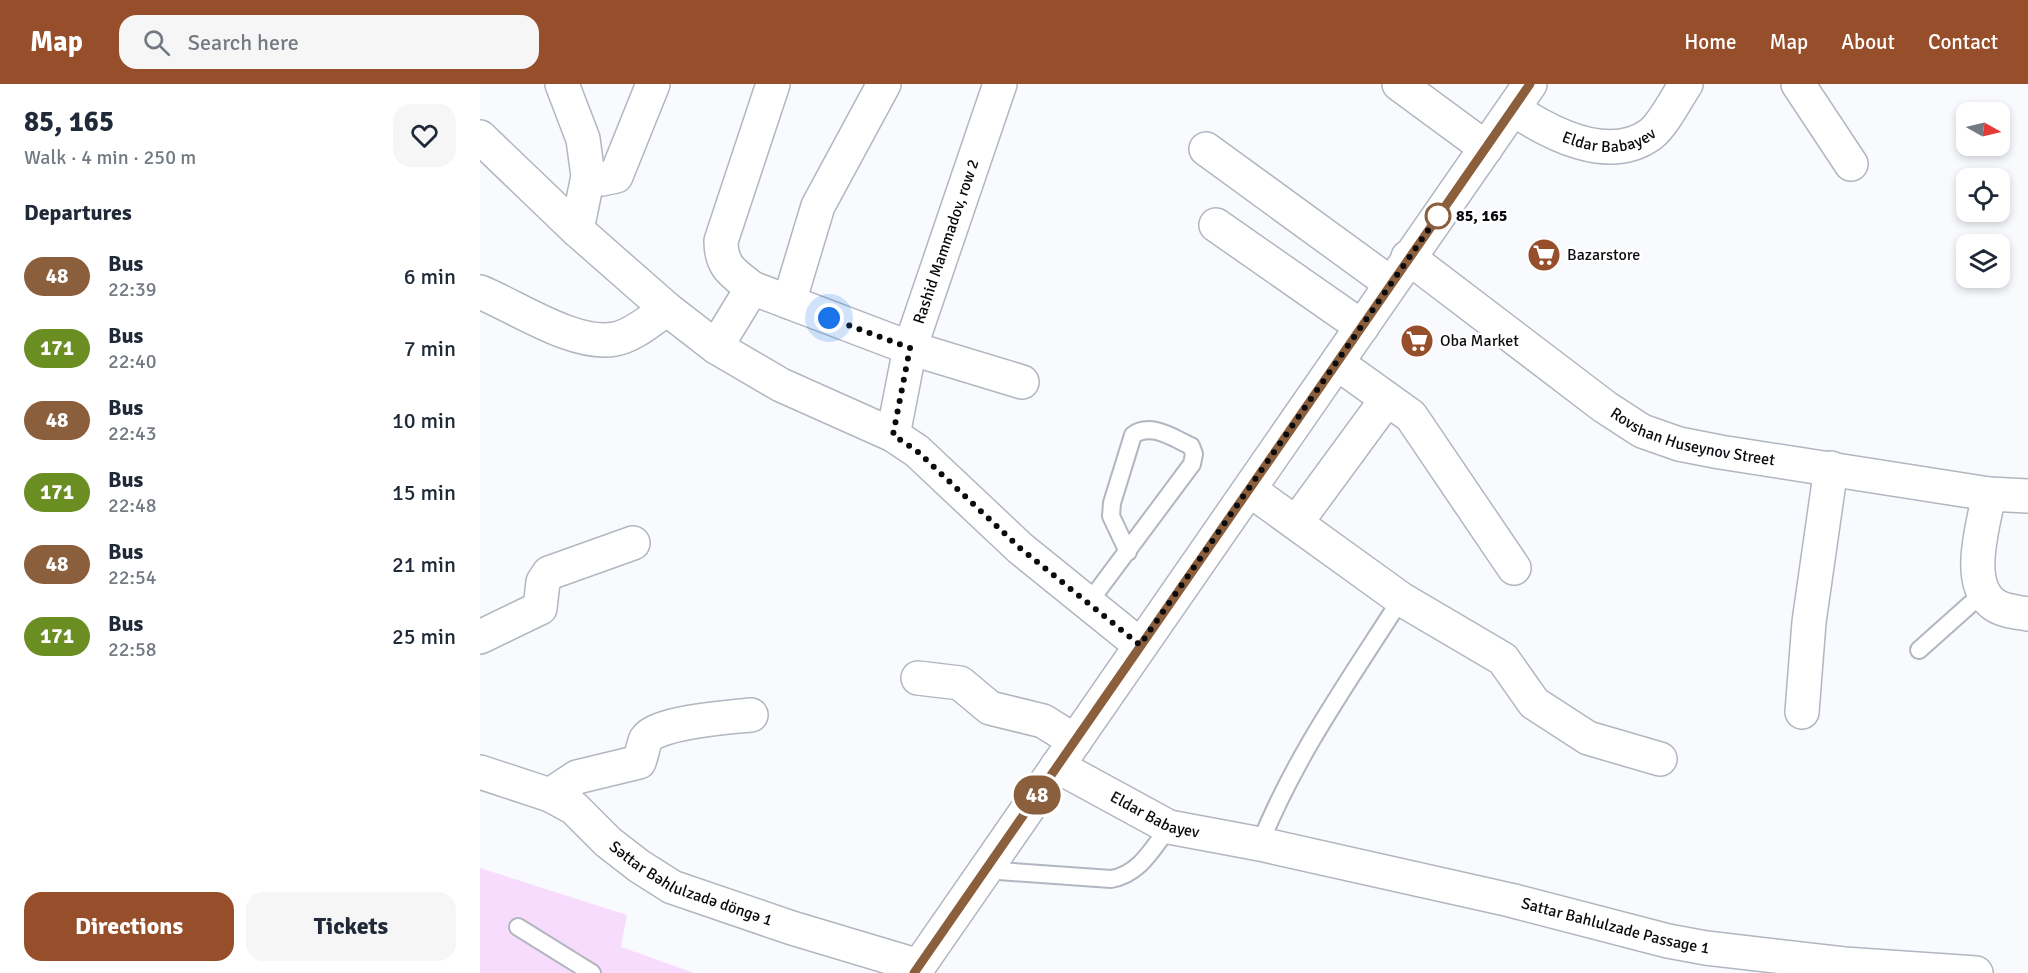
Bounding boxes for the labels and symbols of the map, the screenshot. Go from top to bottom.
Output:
north arrow [1956,102,2010,156]
street label: Eldar Babayev [1559,123,1661,157]
street label: Rashid Mammadov, row 2 [909,157,984,327]
marker: 85, 165 [1425,203,1451,229]
place label: 85, 165 [1456,206,1507,226]
supermarket icon: Bazarstore [1526,237,1562,273]
place label: Bazarstore [1567,245,1640,265]
your location [814,303,844,333]
supermarket icon: Oba Market [1399,323,1435,359]
place label: Oba Market [1440,331,1519,351]
street label: Rovshan Huseynov Street [1606,403,1777,470]
line badge: 48 [1010,776,1064,814]
street label: Eldar Babayev [1107,787,1202,843]
street label: Səttar Bəhlulzadə döngə 1 [605,837,775,931]
street label: Sattar Bahlulzade Passage 1 [1519,893,1711,958]

